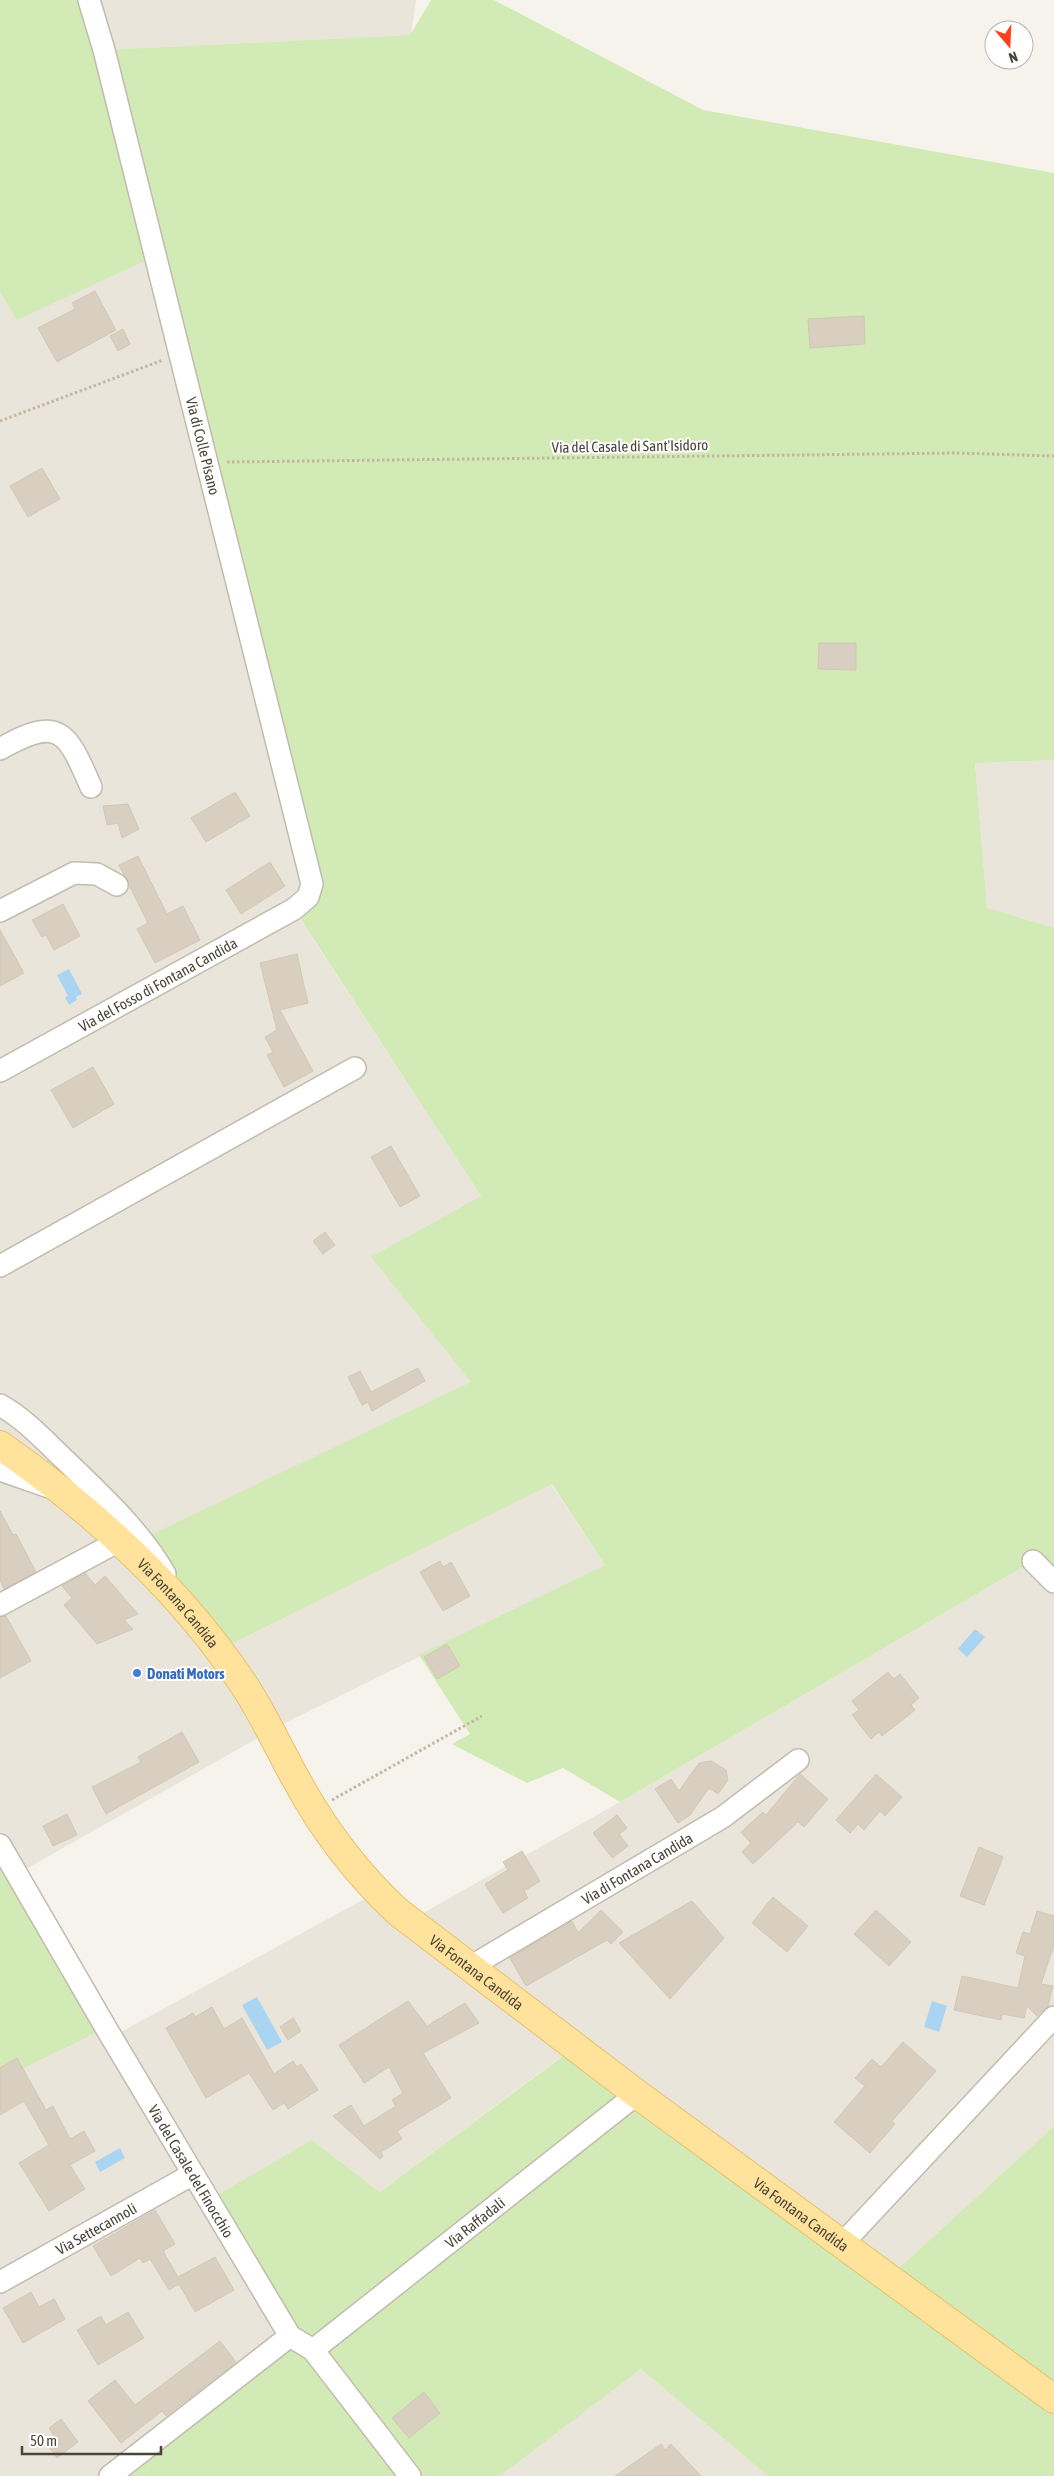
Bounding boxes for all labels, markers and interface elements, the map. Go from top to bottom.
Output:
north arrow [984,20,1034,70]
text: N [1007,48,1020,66]
street label: Via di Colle Pisano [183,395,223,497]
street label: Via del Casale di Sant'Isidoro [552,436,708,456]
street label: Via del Fosso di Fontana Candida [75,934,240,1035]
street label: Via Fontana Candida [135,1555,222,1651]
place label: Donati Motors [147,1665,225,1682]
marker: Donati Motors [131,1667,143,1679]
street label: Via di Fontana Candida [578,1829,695,1907]
street label: Via Fontana Candida [427,1931,527,2013]
street label: Via del Casale del Finocchio [145,2102,238,2240]
street label: Via Fontana Candida [751,2174,852,2255]
street label: Via Raffadali [441,2194,508,2251]
street label: Via Settecannoli [53,2199,139,2258]
scale bar [22,2424,161,2456]
text: 50 m [30,2432,57,2449]

